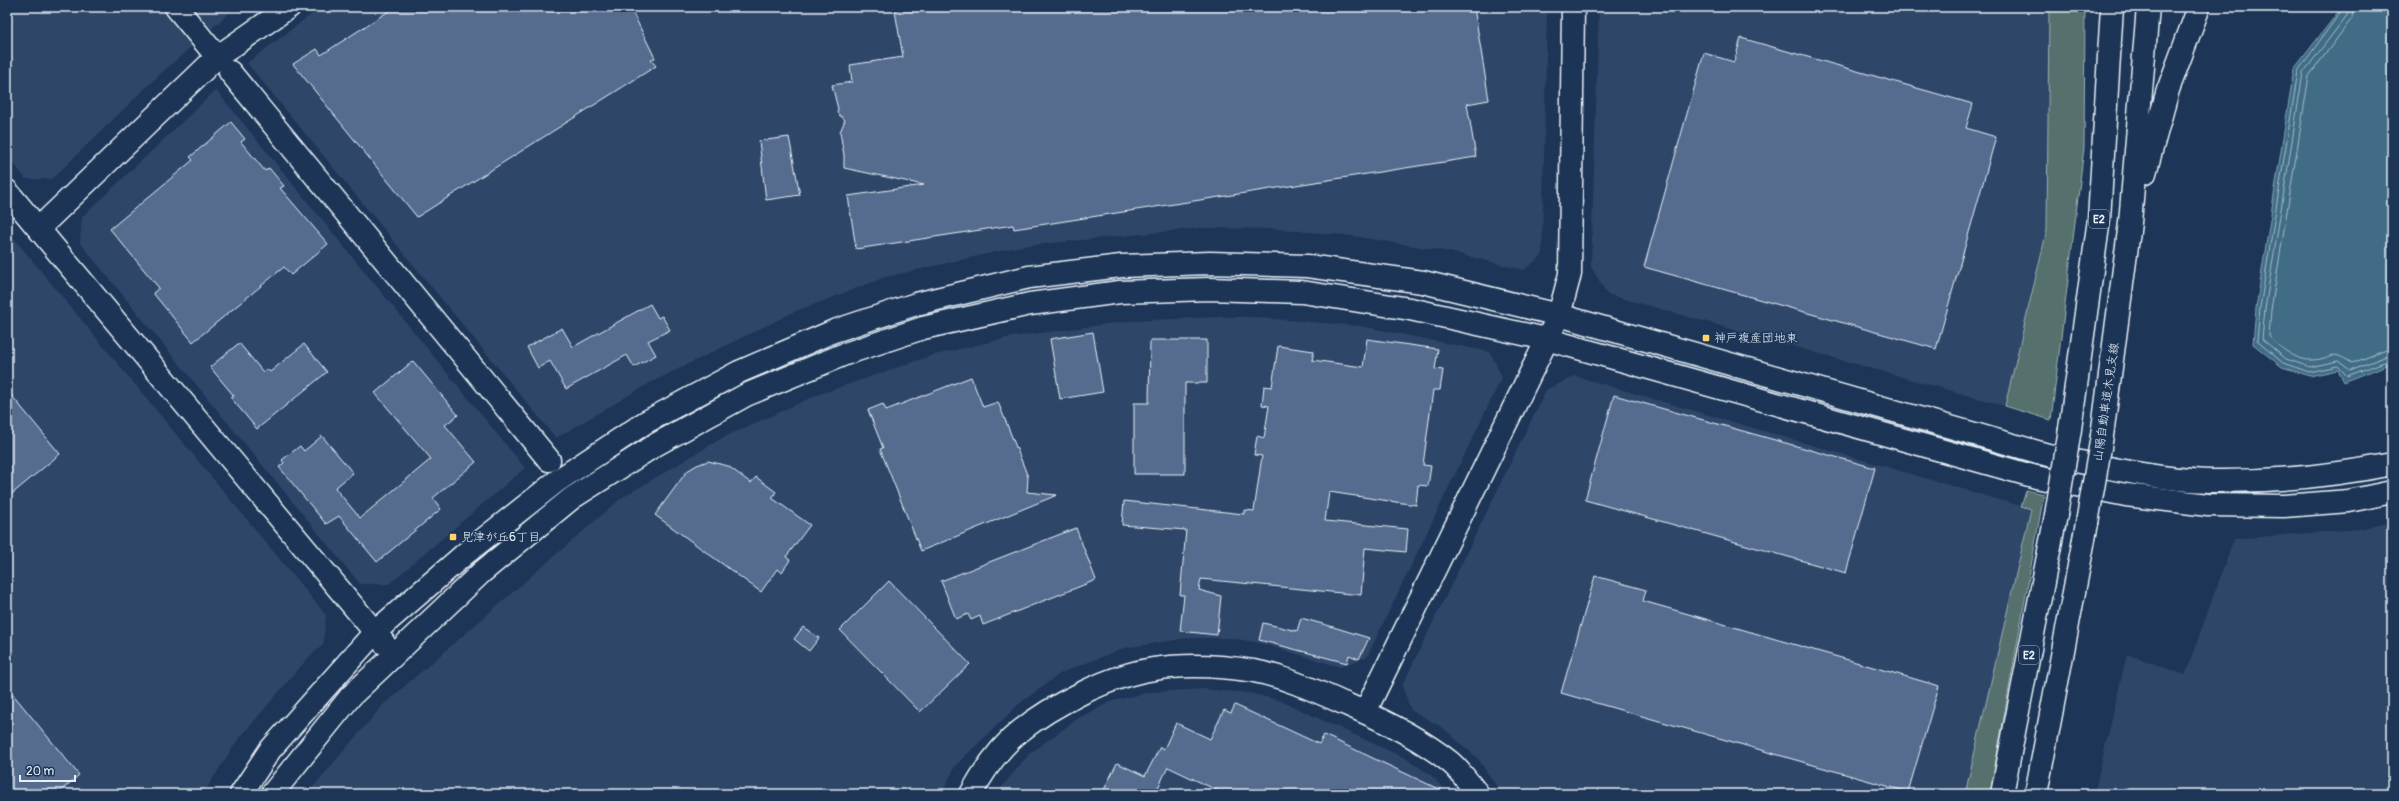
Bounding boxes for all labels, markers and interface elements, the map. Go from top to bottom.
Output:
road number: E2 [2089,210,2109,228]
place label: 神戸複産団地東 [1714,331,1798,346]
marker: 神戸複産団地東 [1701,333,1711,343]
street label: 山陽自動車道木見支線 [2091,342,2122,463]
place label: 見津が丘6丁目 [461,530,540,545]
marker: 見津が丘6丁目 [448,532,458,542]
road number: E2 [2019,646,2039,664]
scale bar [20,757,75,783]
text: 20 m [26,764,55,779]

